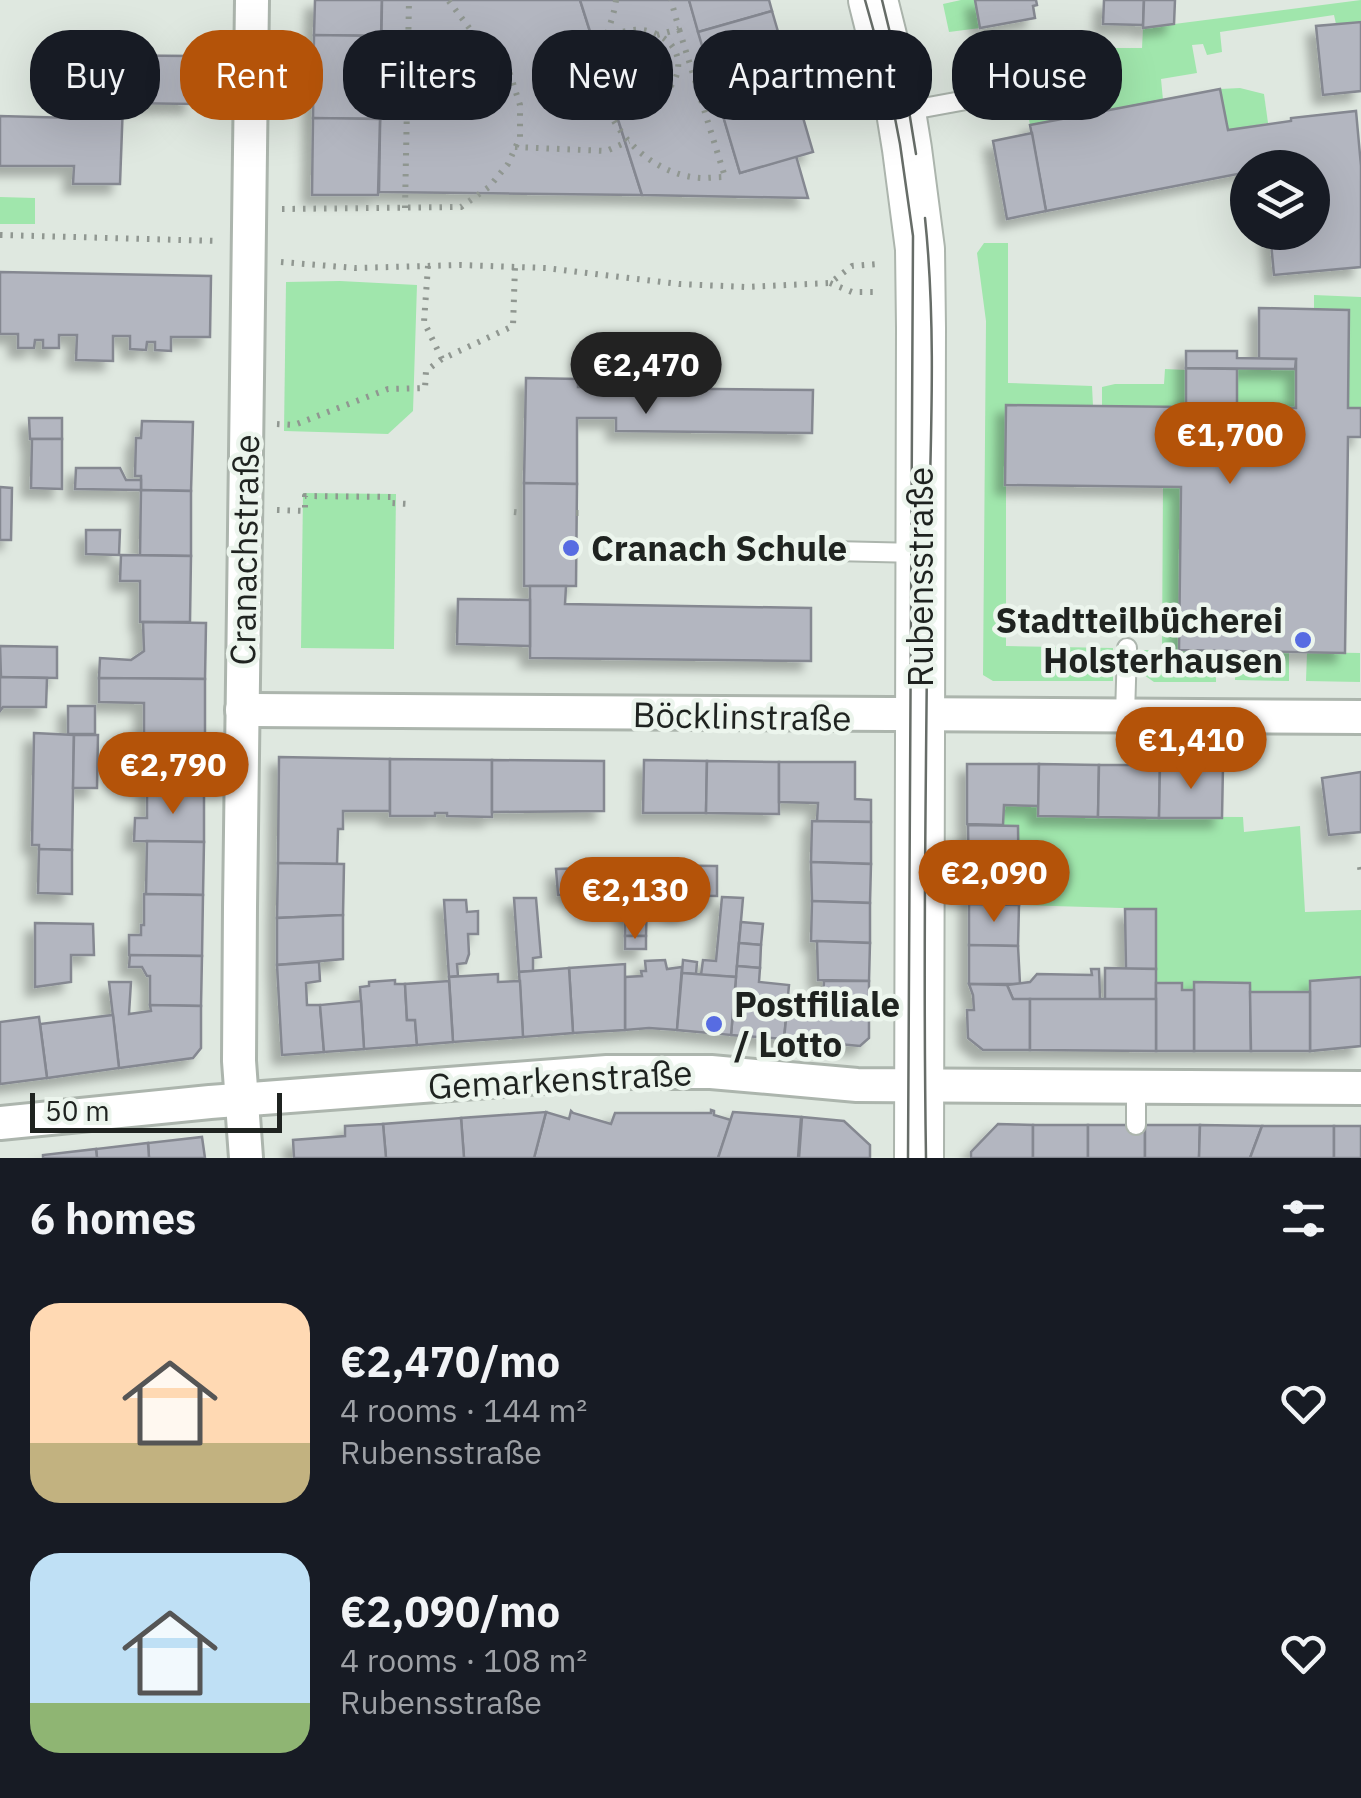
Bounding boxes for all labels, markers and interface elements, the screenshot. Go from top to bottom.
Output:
chip: Buy [30,30,160,120]
chip: Rent [180,30,323,120]
chip: Filters [343,30,512,120]
chip: New [532,30,673,120]
chip: Apartment [693,30,932,120]
chip: House [952,30,1122,120]
map controls [1230,150,1330,250]
button: layers [1230,150,1330,250]
pin: €2,470 [565,332,727,417]
text: €2,470 [593,343,699,385]
pin: €1,700 [1149,402,1311,487]
text: €1,700 [1177,413,1283,455]
street label: Cranachstraße [219,434,269,666]
street label: Rubensstraße [897,467,943,687]
place label: Cranach Schule [591,525,847,571]
marker: Cranach Schule [560,537,582,559]
place label: Stadtteilbücherei Holsterhausen [996,597,1283,683]
marker: Stadtteilbücherei Holsterhausen [1292,629,1314,651]
street label: Böcklinstraße [632,691,852,741]
pin: €1,410 [1110,707,1272,792]
text: €1,410 [1138,718,1244,760]
pin: €2,790 [92,732,254,817]
text: €2,790 [120,743,226,785]
pin: €2,090 [913,840,1075,925]
text: €2,090 [941,851,1047,893]
pin: €2,130 [554,857,716,942]
text: €2,130 [582,868,688,910]
place label: Postfiliale / Lotto [734,981,900,1067]
marker: Postfiliale / Lotto [703,1013,725,1035]
street label: Gemarkenstraße [427,1049,693,1109]
scale bar [30,1088,282,1132]
text: 50 m [45,1092,110,1129]
text: 6 homes [30,1191,196,1246]
icon: filters [1276,1191,1331,1246]
text: €2,470/mo [340,1334,560,1389]
icon: home [110,1343,230,1463]
icon: heart [1276,1376,1331,1431]
text: 4 rooms · 144 m² [340,1389,587,1431]
text: Rubensstraße [340,1431,542,1473]
text: €2,090/mo [340,1584,560,1639]
icon: home [110,1593,230,1713]
icon: heart [1276,1626,1331,1681]
text: 4 rooms · 108 m² [340,1639,587,1681]
text: Rubensstraße [340,1681,542,1723]

